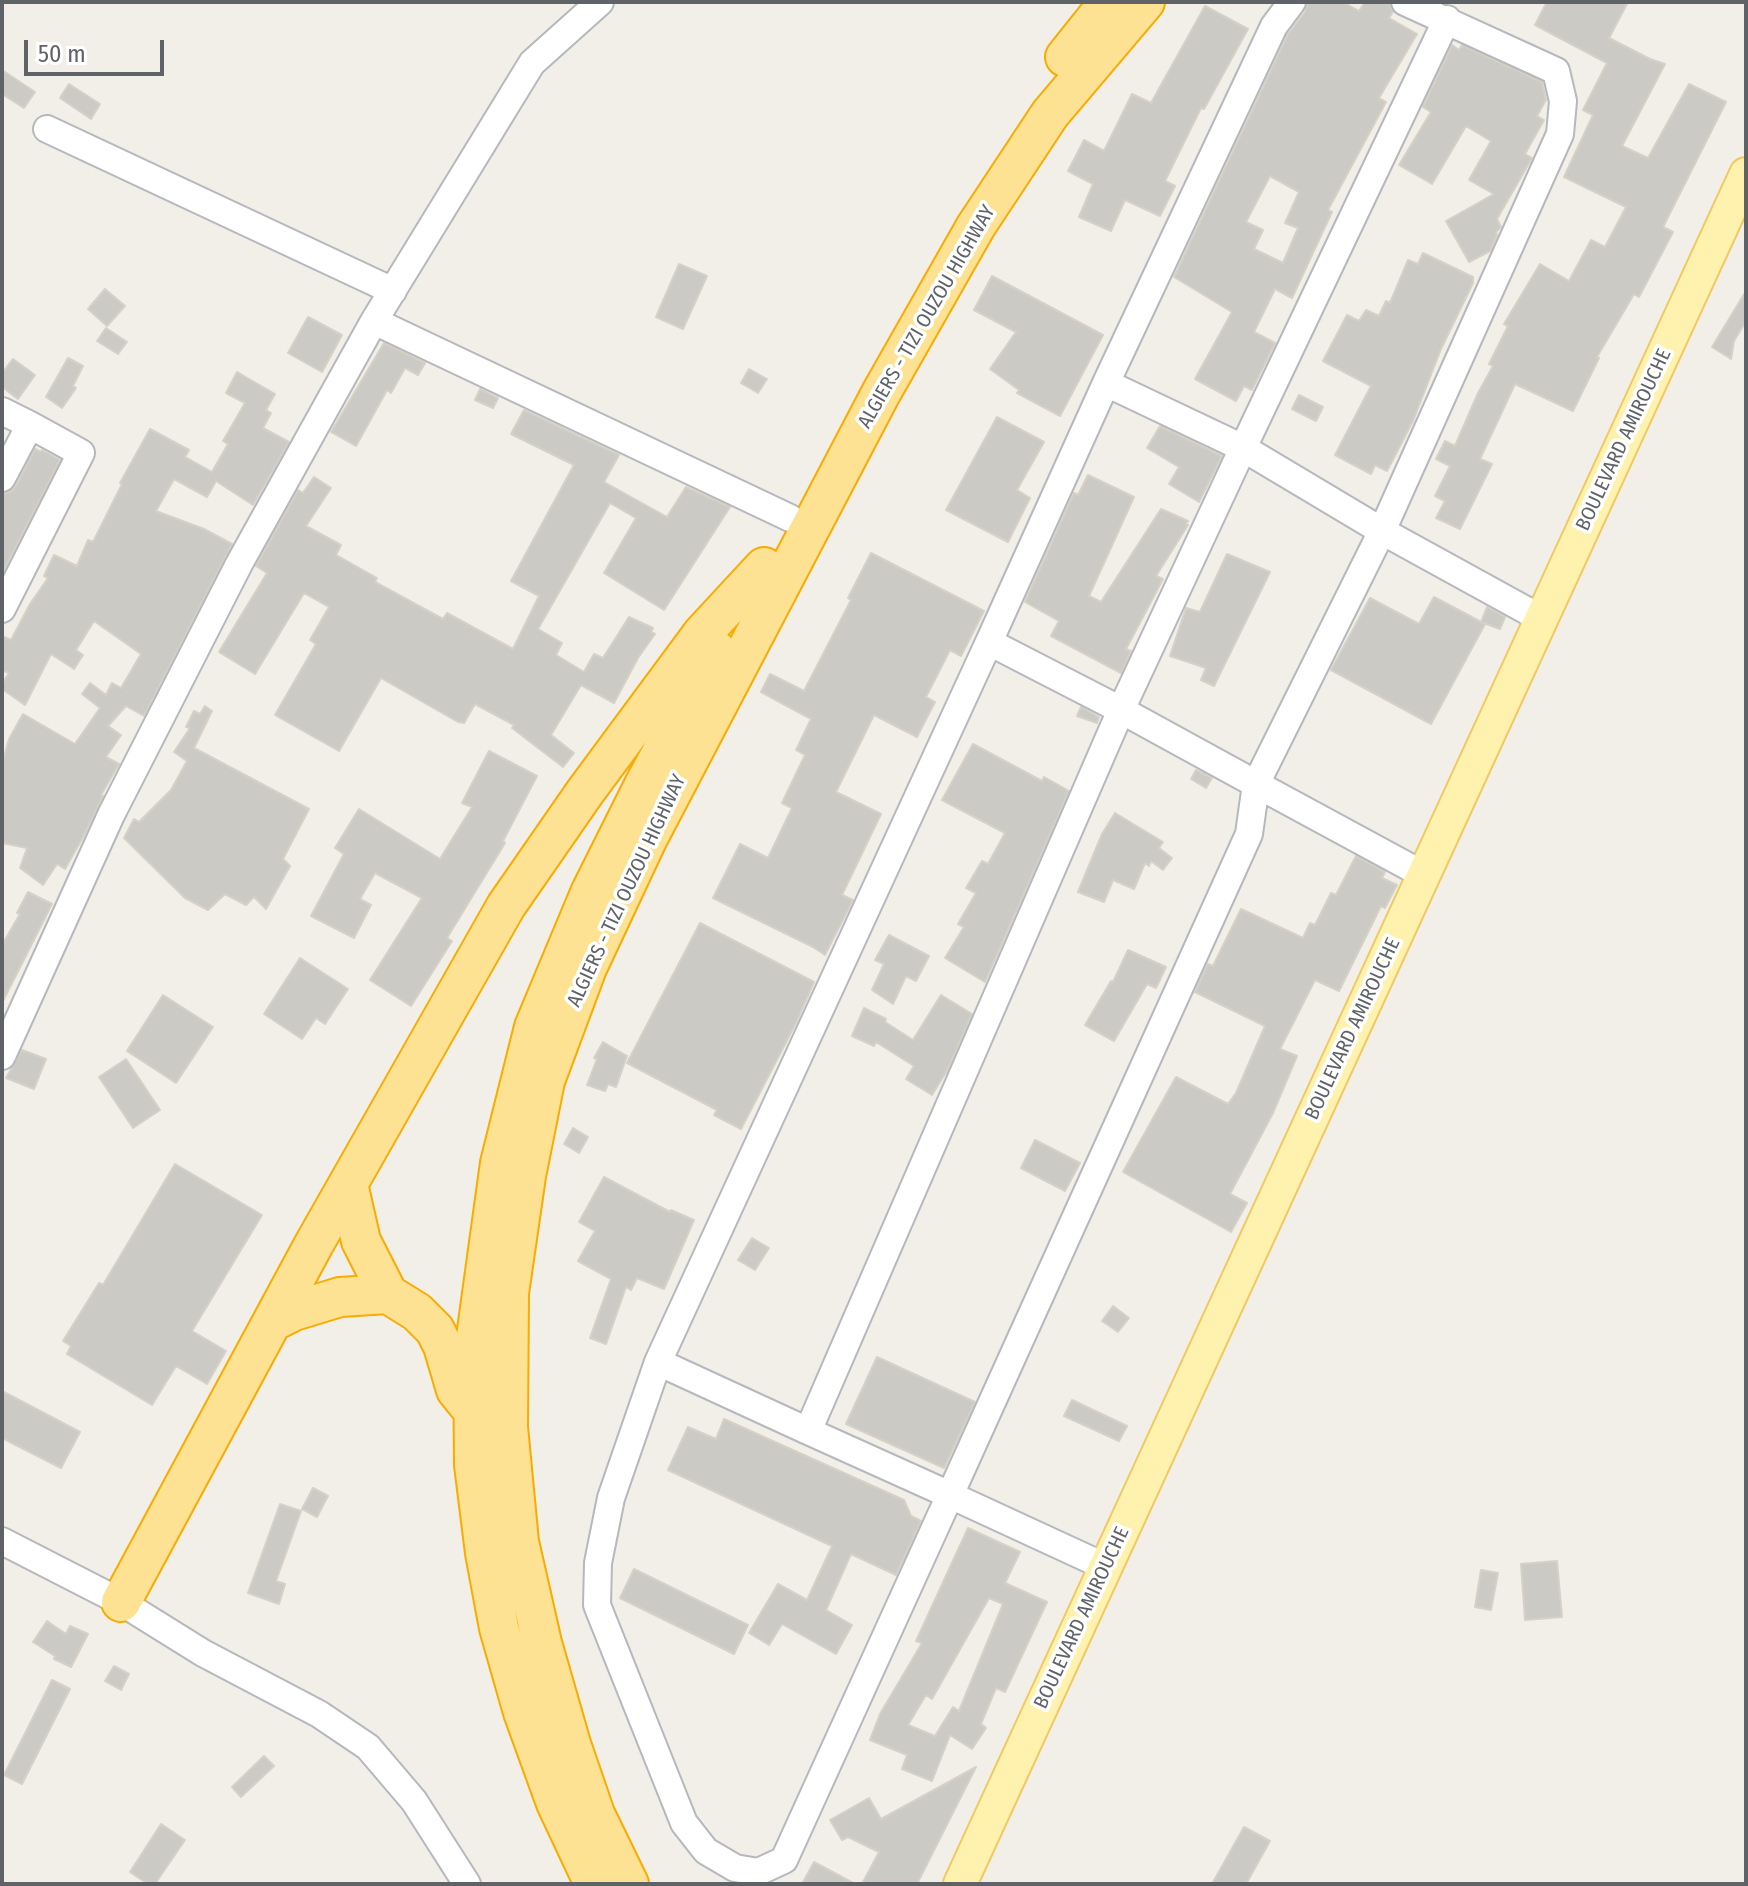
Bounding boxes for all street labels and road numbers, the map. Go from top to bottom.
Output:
street label: ALGIERS - TIZI OUZOU HIGHWAY [853,201,1001,433]
street label: BOULEVARD AMIROUCHE [1571,345,1677,535]
street label: ALGIERS - TIZI OUZOU HIGHWAY [563,771,691,1011]
street label: BOULEVARD AMIROUCHE [1300,934,1406,1124]
street label: BOULEVARD AMIROUCHE [1029,1523,1135,1713]

